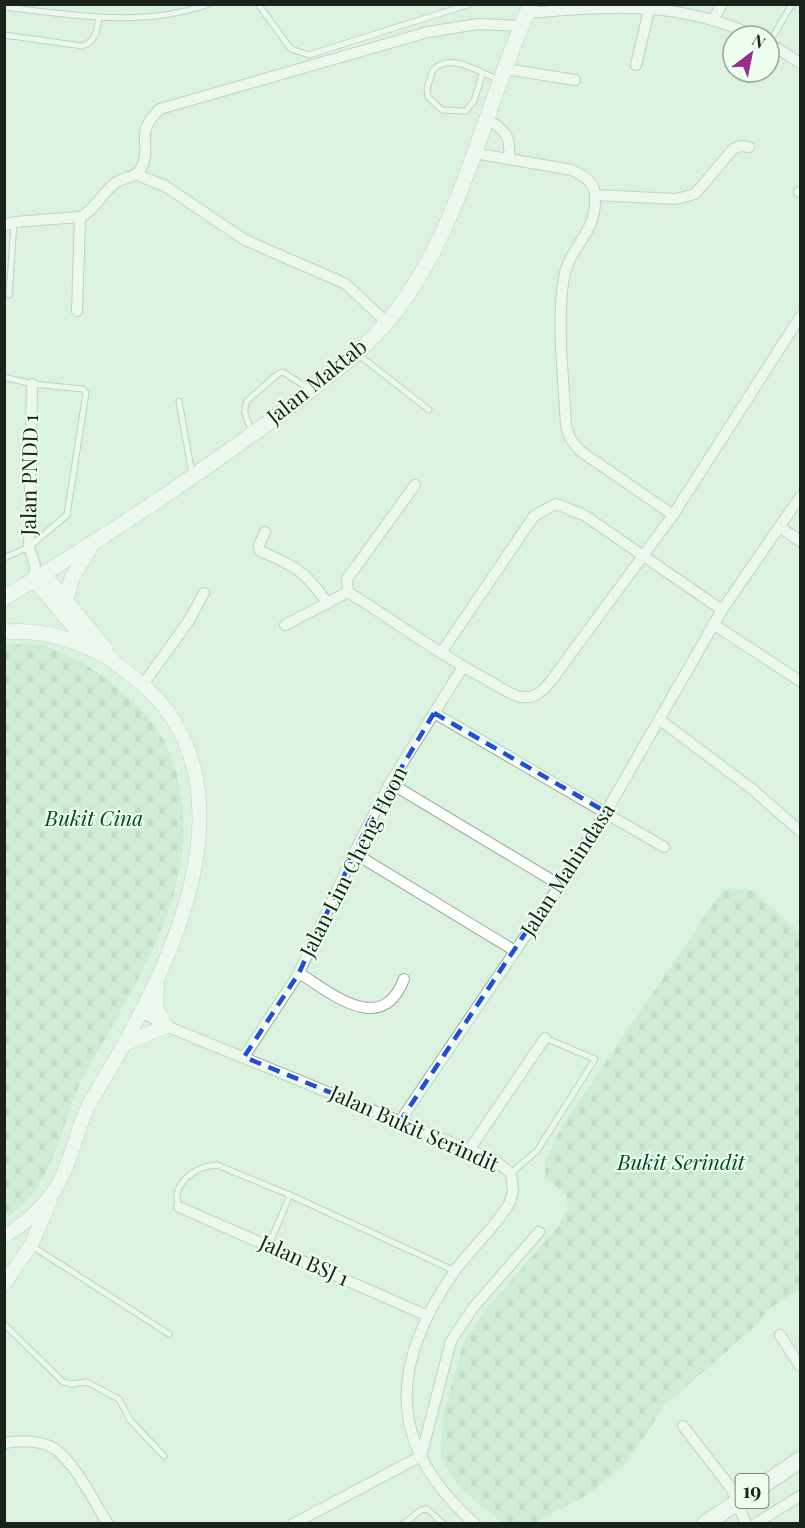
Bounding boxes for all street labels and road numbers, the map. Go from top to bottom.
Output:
street label: Jalan Maktab [259,331,372,430]
street label: Jalan PNDD 1 [13,414,43,537]
street label: Jalan Lim Cheng Hoon [291,761,413,962]
street label: Jalan Mahindasa [512,797,620,942]
street label: Jalan Bukit Serindit [325,1077,504,1177]
street label: Jalan BSJ 1 [255,1227,354,1291]
road number: 19 [736,1474,768,1508]

